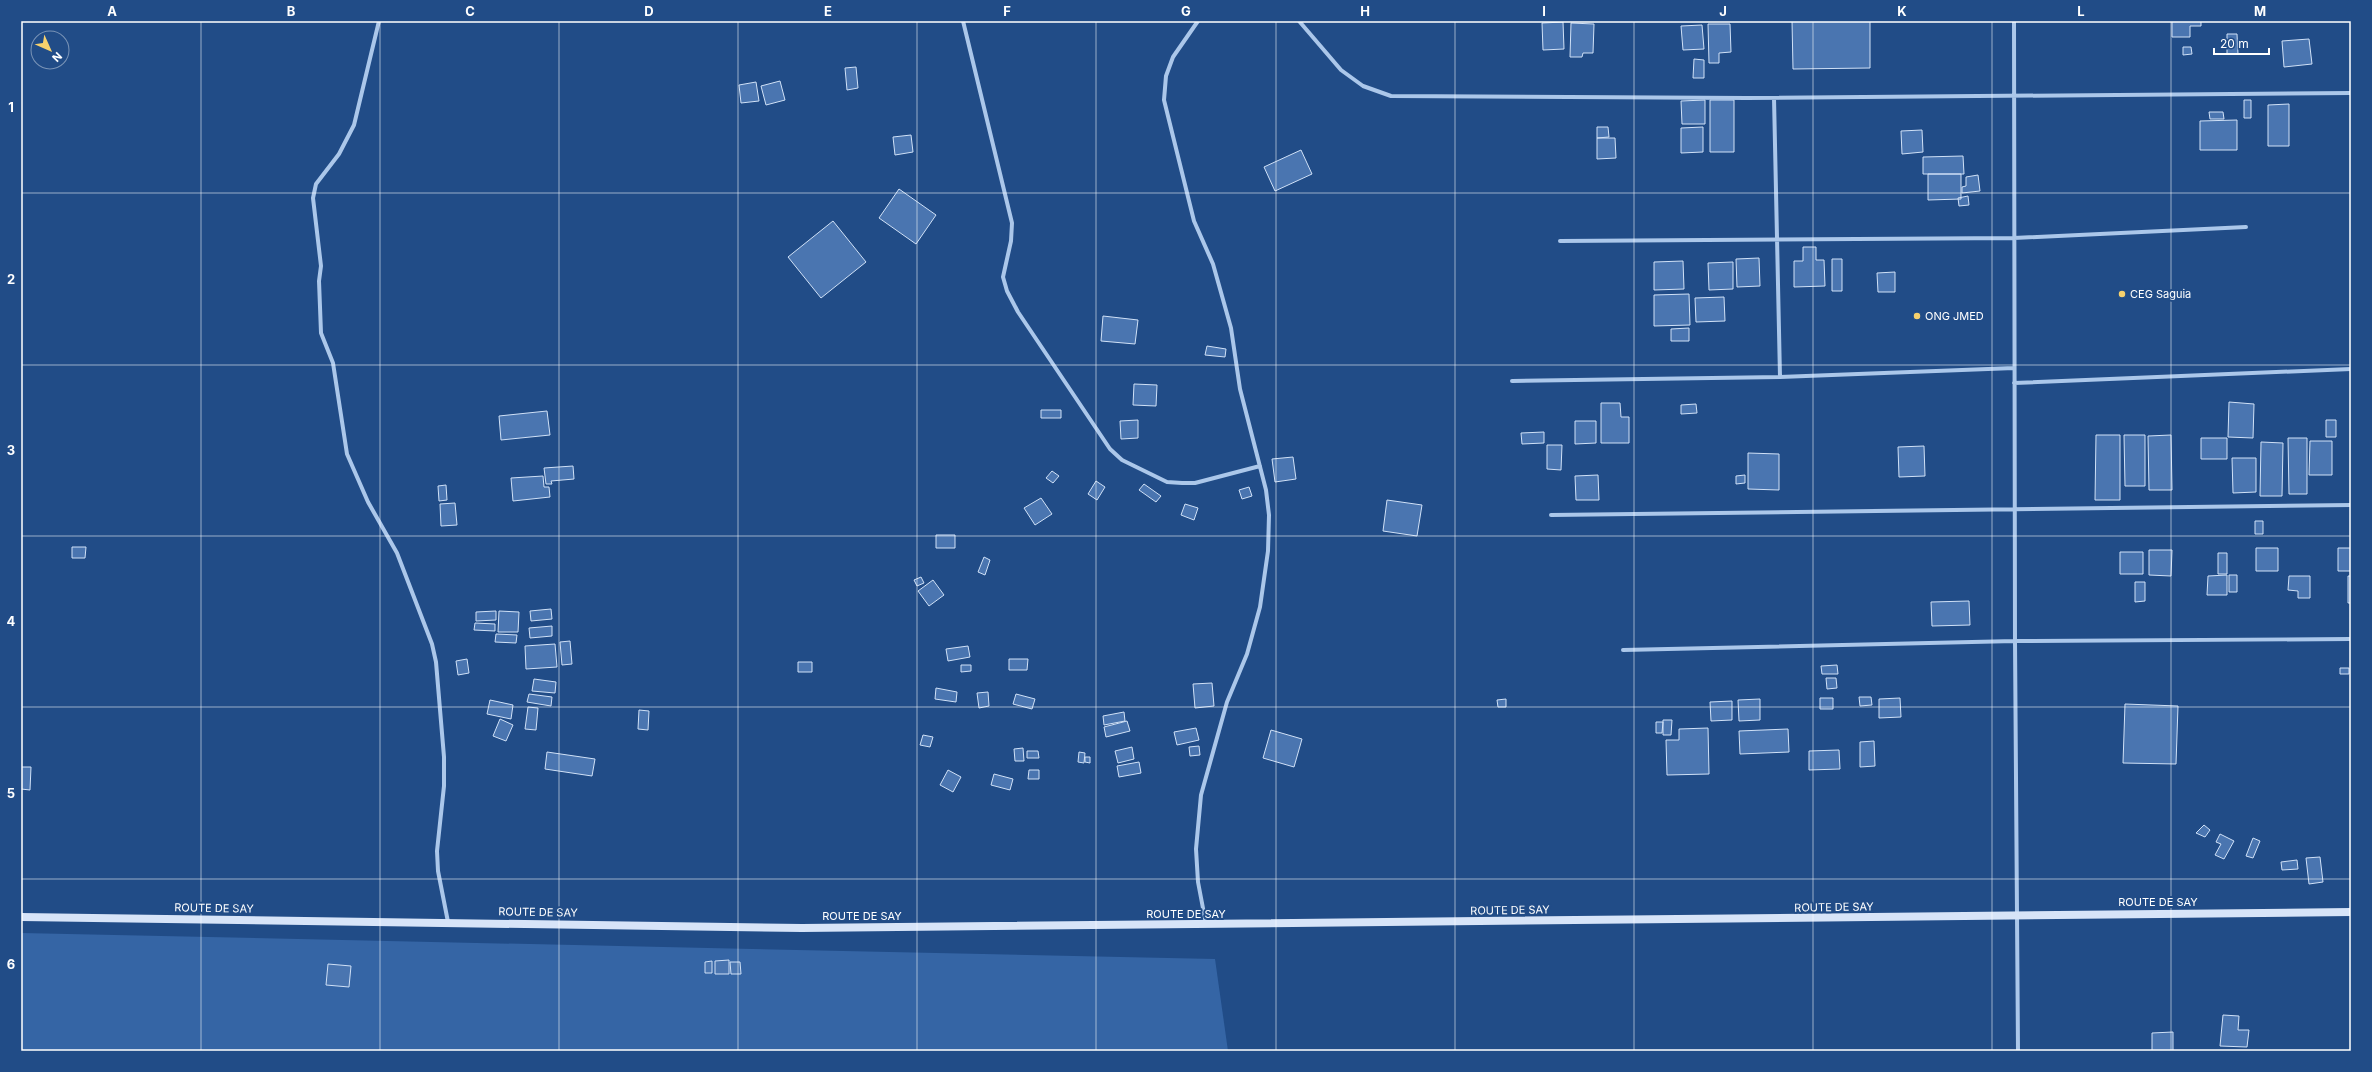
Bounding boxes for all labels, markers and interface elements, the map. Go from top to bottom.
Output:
text: A [107,3,117,19]
text: B [287,3,296,19]
text: C [465,3,475,19]
text: D [644,3,654,19]
text: E [824,3,832,19]
text: F [1003,3,1011,19]
text: G [1181,3,1191,19]
text: H [1360,3,1370,19]
text: I [1542,3,1546,19]
text: J [1719,3,1727,19]
text: K [1897,3,1907,19]
text: L [2077,3,2085,19]
text: M [2254,3,2266,19]
north arrow [30,30,70,70]
scale bar [2214,30,2269,56]
text: 20 m [2220,36,2249,51]
text: N [49,49,65,65]
text: 1 [8,99,14,115]
text: 2 [7,271,15,287]
place label: CEG Saguia [2130,287,2191,301]
marker: CEG Saguia [2117,289,2127,299]
place label: ONG JMED [1925,309,1984,323]
marker: ONG JMED [1912,311,1922,321]
text: 3 [7,442,15,458]
text: 4 [7,613,16,629]
text: 5 [7,785,15,801]
street label: ROUTE DE SAY [2118,895,2198,909]
street label: ROUTE DE SAY [1794,899,1874,915]
street label: ROUTE DE SAY [174,900,254,916]
street label: ROUTE DE SAY [1470,902,1550,918]
street label: ROUTE DE SAY [498,904,578,920]
street label: ROUTE DE SAY [1146,907,1226,921]
street label: ROUTE DE SAY [822,909,902,923]
text: 6 [7,956,15,972]

